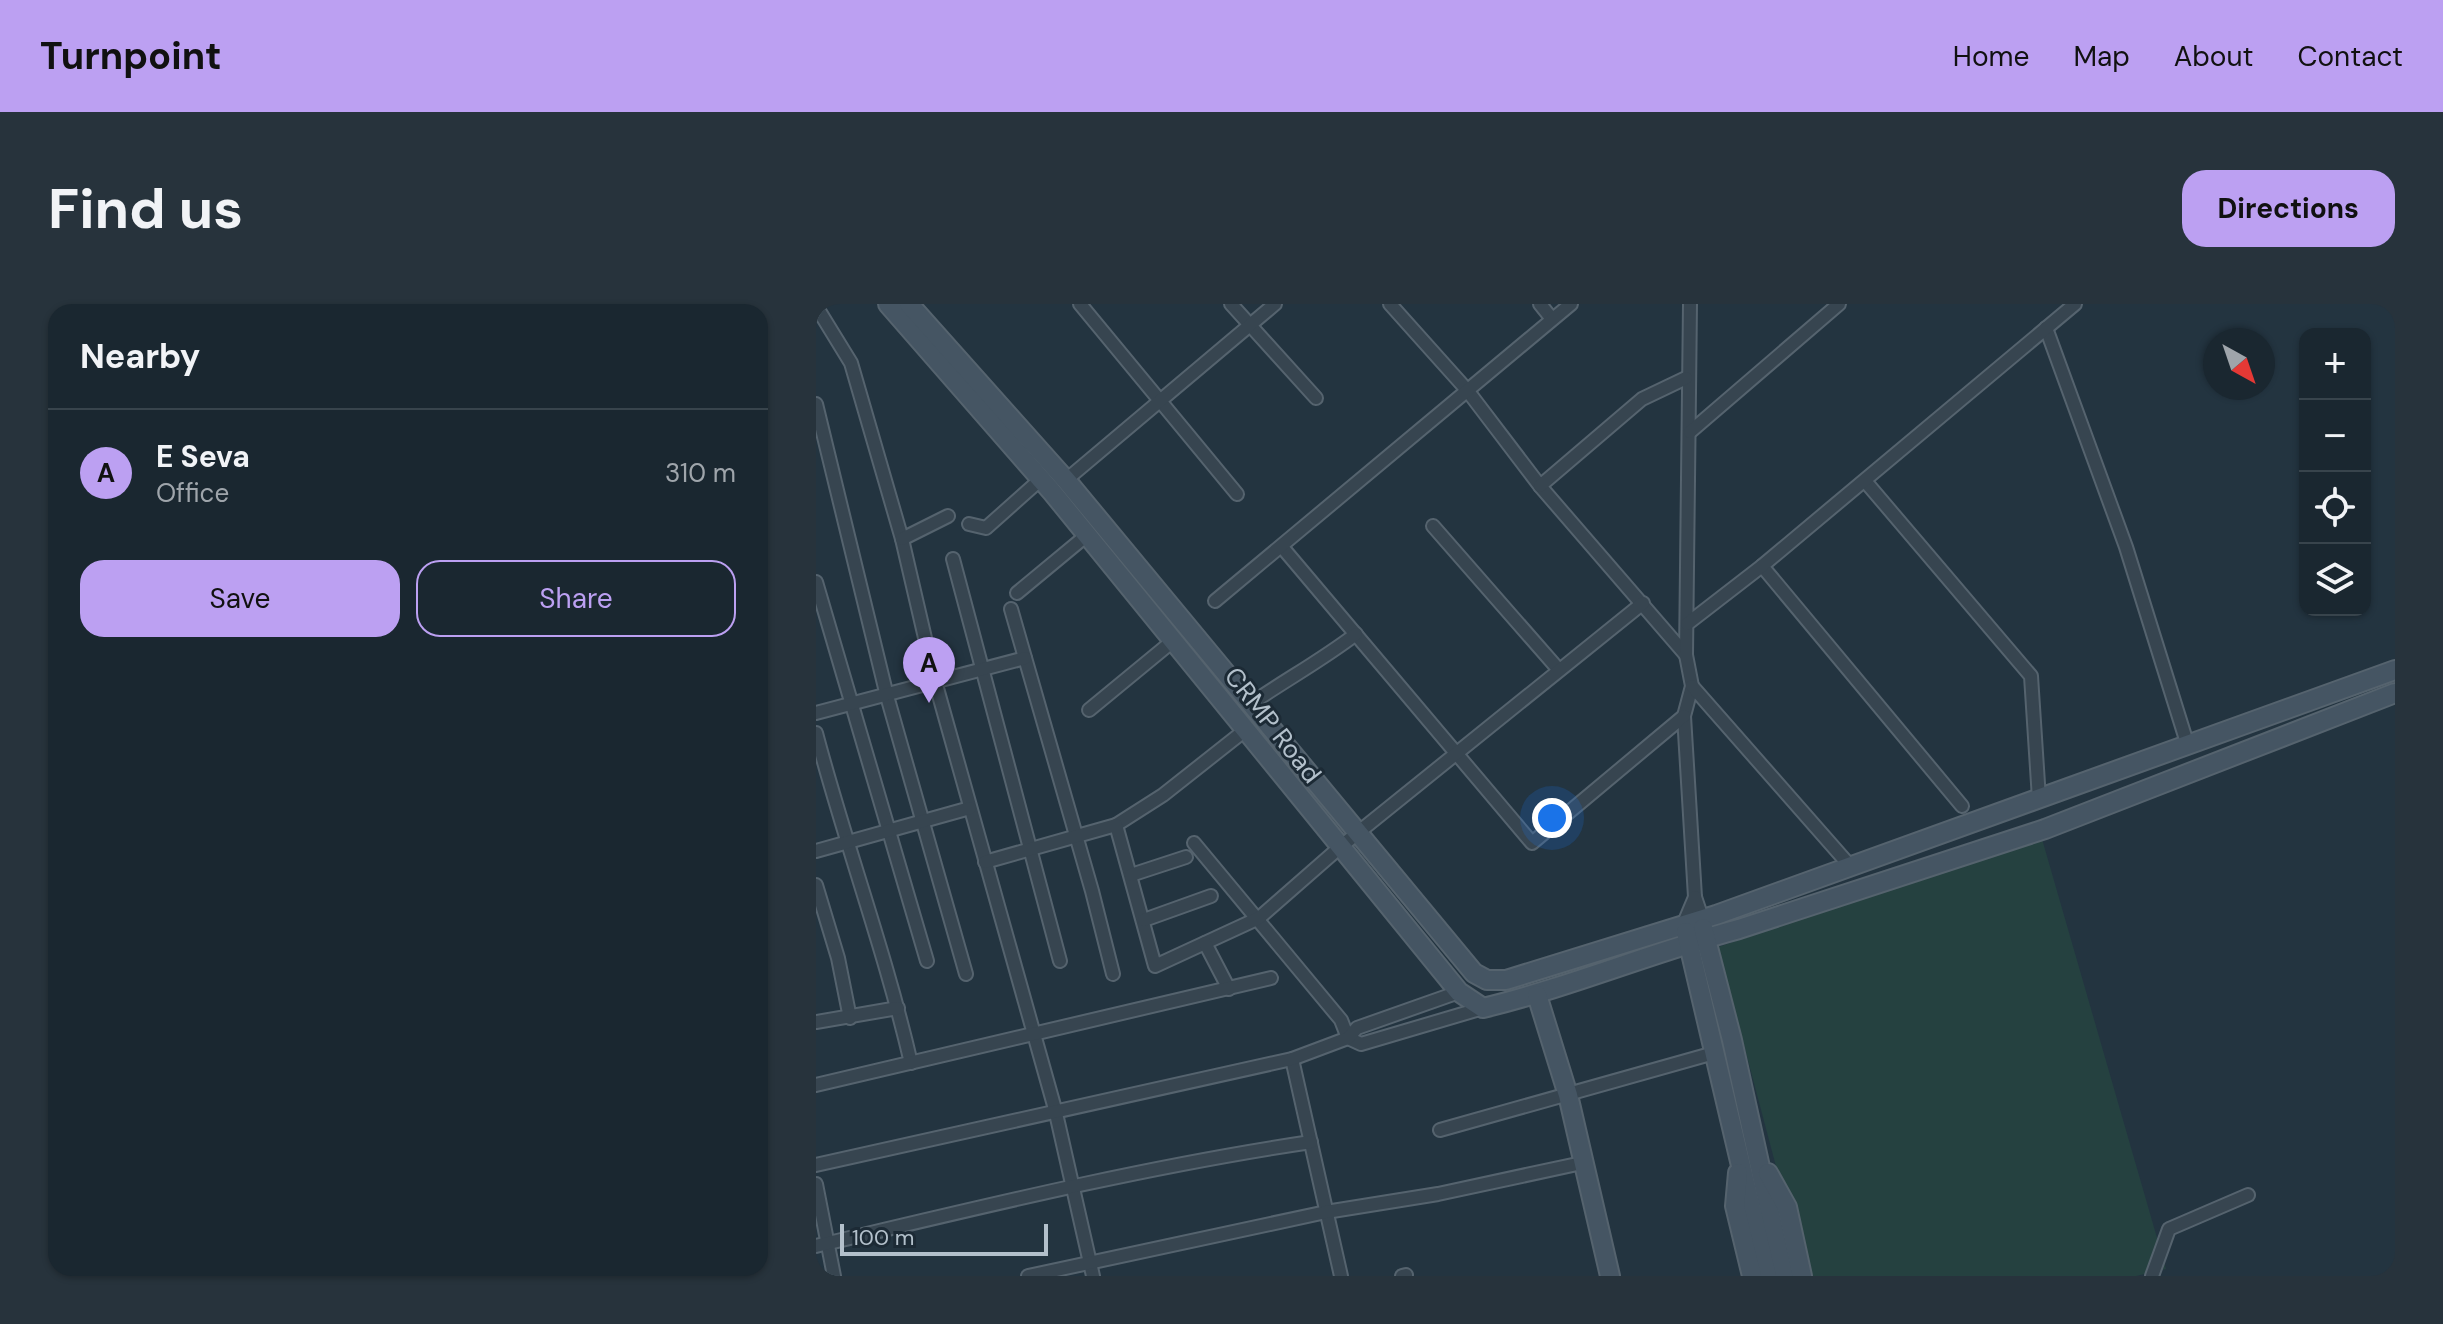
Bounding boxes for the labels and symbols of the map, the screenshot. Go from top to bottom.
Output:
north arrow [2203,328,2275,400]
pin: A [903,637,955,703]
street label: CRMP Road [1217,660,1329,790]
your location [1532,798,1572,838]
scale bar [840,1220,1048,1256]

